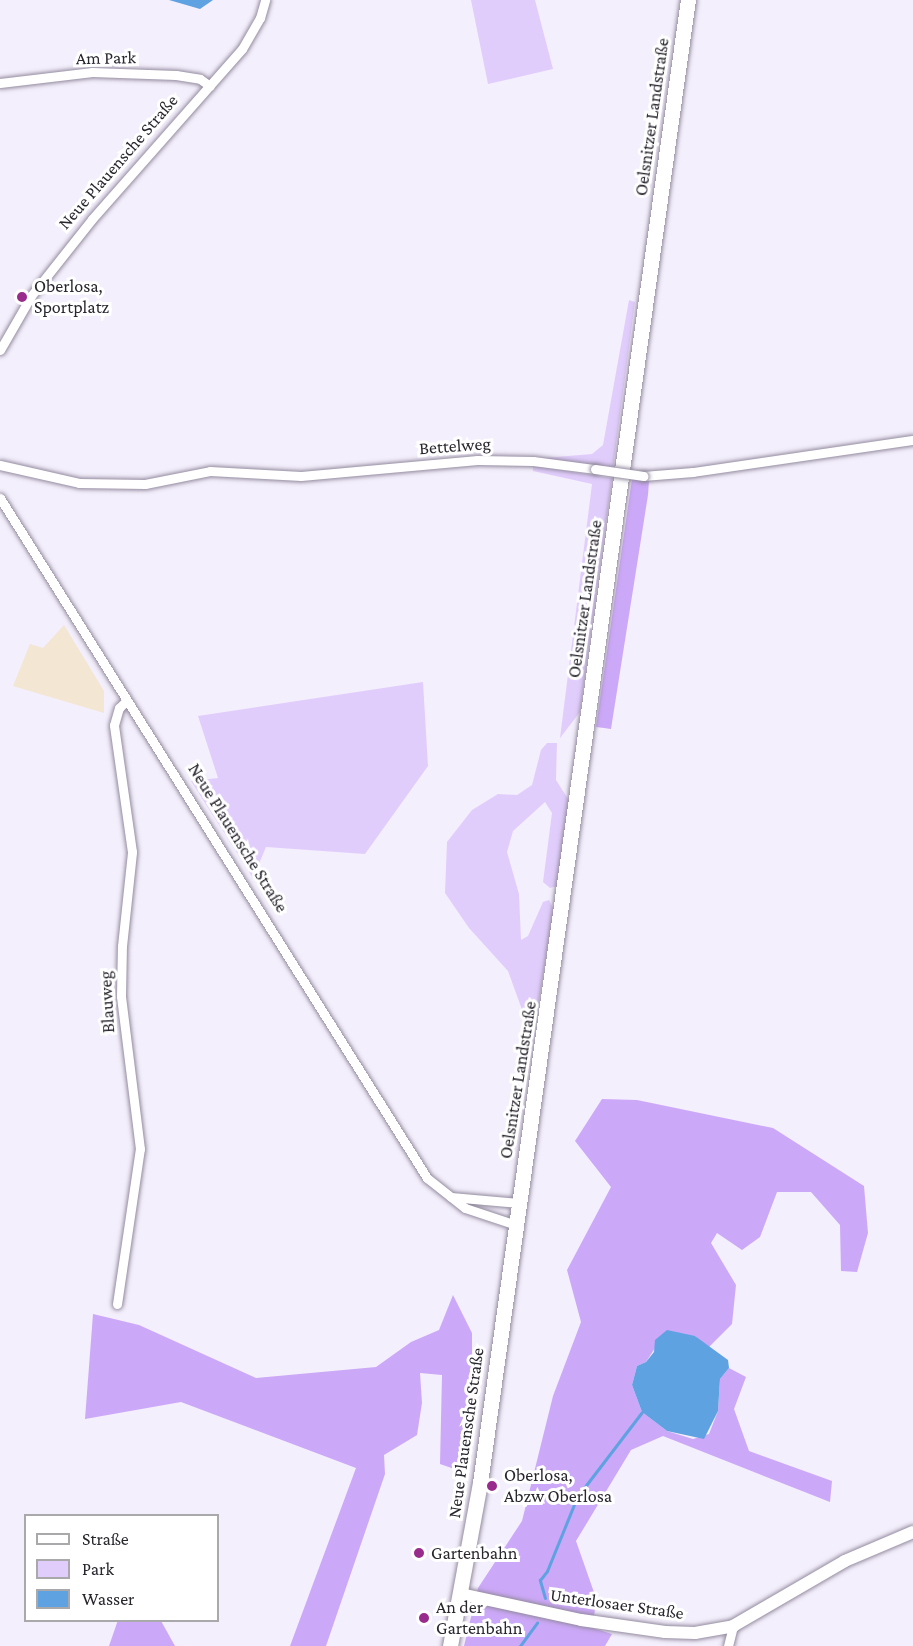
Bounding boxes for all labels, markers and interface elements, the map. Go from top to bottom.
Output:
street label: Oelsnitzer Landstraße [630,37,674,197]
street label: Am Park [76,47,136,69]
street label: Neue Plauensche Straße [54,90,182,234]
place label: Oberlosa, Sportplatz [34,276,109,318]
marker: Oberlosa, Sportplatz [15,290,29,304]
street label: Bettelweg [418,433,492,459]
street label: Oelsnitzer Landstraße [563,519,607,679]
street label: Neue Plauensche Straße [183,759,293,917]
street label: Blauweg [95,970,119,1034]
street label: Oelsnitzer Landstraße [495,1000,541,1160]
street label: Neue Plauensche Straße [443,1346,489,1520]
place label: Oberlosa, Abzw Oberlosa [504,1465,612,1508]
marker: Oberlosa, Abzw Oberlosa [485,1479,499,1493]
legend [24,1514,219,1622]
text: Straße [82,1529,129,1549]
place label: Gartenbahn [431,1542,517,1564]
marker: Gartenbahn [412,1546,426,1560]
text: Park [82,1559,114,1579]
street label: Unterlosaer Straße [549,1584,685,1624]
text: Wasser [82,1589,135,1609]
place label: An der Gartenbahn [436,1597,522,1640]
marker: An der Gartenbahn [417,1611,431,1625]

